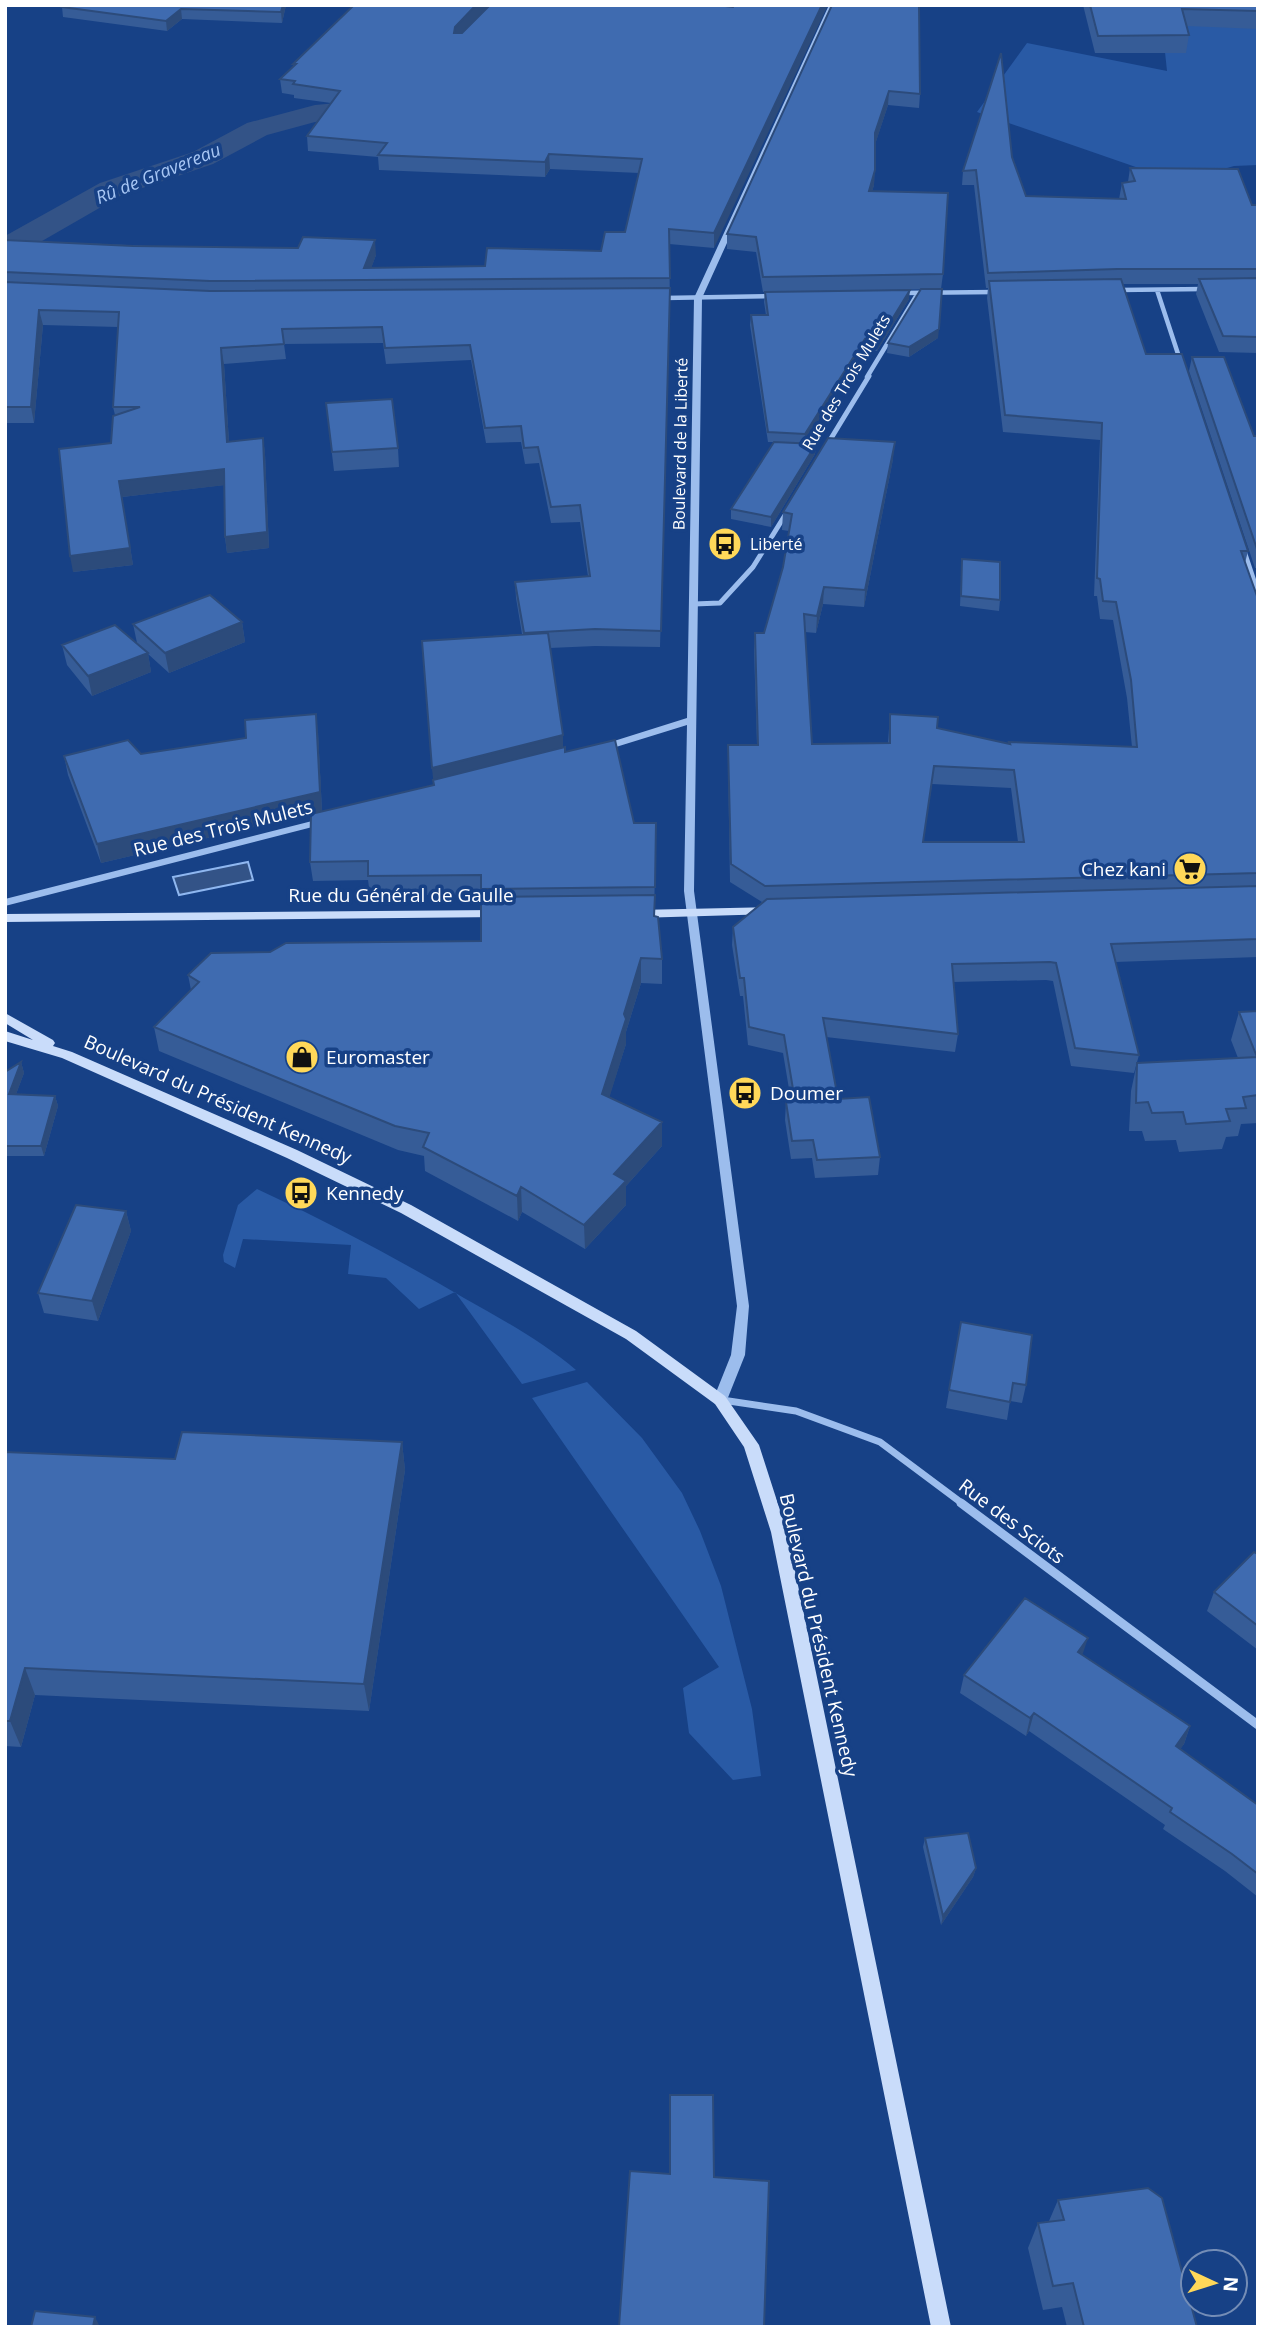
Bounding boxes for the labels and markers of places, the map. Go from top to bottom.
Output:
bus stop icon: Liberté [706,525,744,563]
place label: Liberté [750,533,802,555]
supermarket icon: Chez kani [1171,850,1209,888]
place label: Chez kani [1081,856,1166,882]
shop icon: Euromaster [283,1038,321,1076]
place label: Euromaster [326,1044,430,1070]
bus stop icon: Doumer [726,1074,764,1112]
place label: Doumer [770,1080,843,1106]
bus stop icon: Kennedy [282,1174,320,1212]
place label: Kennedy [326,1180,404,1206]

